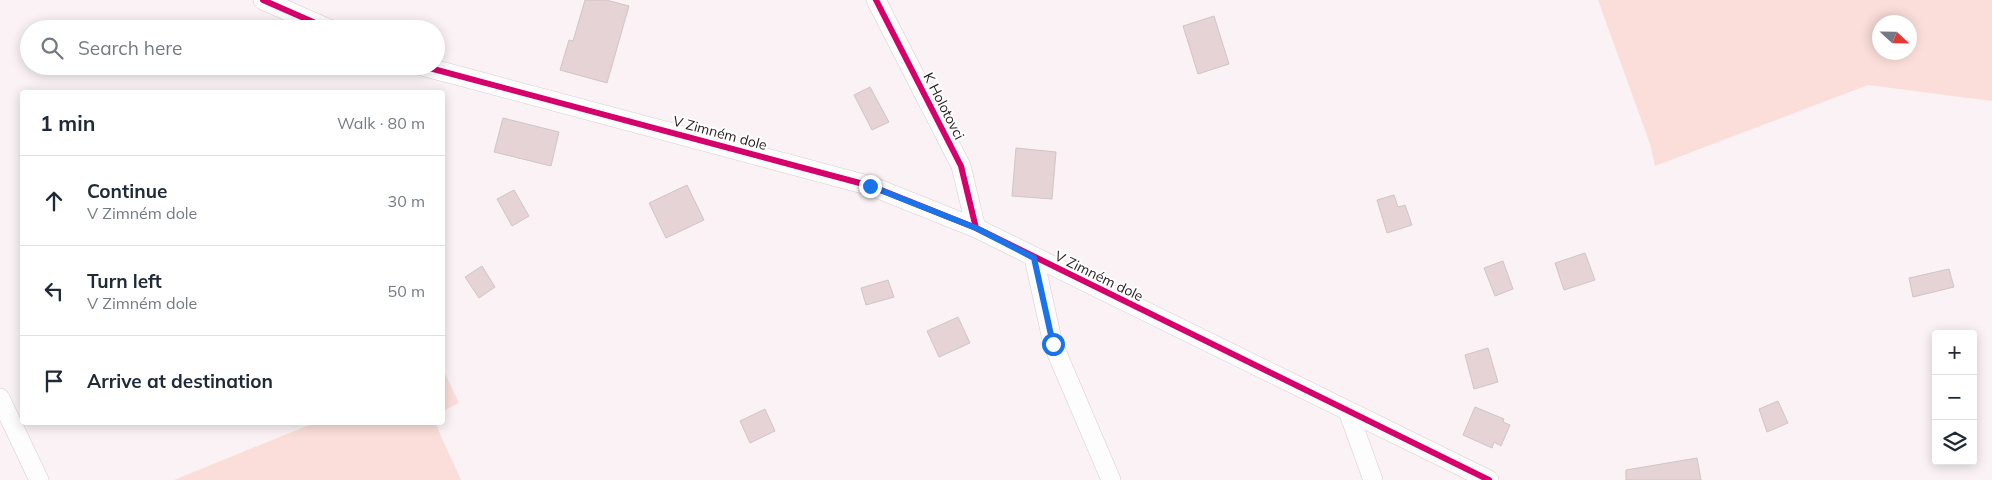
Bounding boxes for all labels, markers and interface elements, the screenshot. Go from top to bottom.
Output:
north arrow [1872,15,1917,60]
search box [20,20,445,75]
icon: search [38,34,66,62]
text: Search here [78,36,182,60]
street label: K Holotovci [919,69,969,143]
text: 1 min [40,110,95,136]
street label: V Zimném dole [671,112,769,154]
text: Walk · 80 m [337,113,425,133]
route end [859,175,882,198]
text: Continue [87,179,167,203]
icon: ahead [40,187,68,215]
text: 30 m [388,191,425,211]
text: V Zimném dole [87,203,197,223]
street label: V Zimném dole [1052,247,1146,305]
text: Turn left [87,269,162,293]
icon: left [40,277,68,305]
text: 50 m [388,281,425,301]
text: V Zimném dole [87,293,197,313]
map controls [1932,330,1977,465]
button: + [1932,330,1977,375]
route start [1042,333,1065,356]
icon: arrive [40,367,68,395]
text: Arrive at destination [87,369,273,393]
button: − [1932,375,1977,420]
button: layers [1932,420,1977,465]

